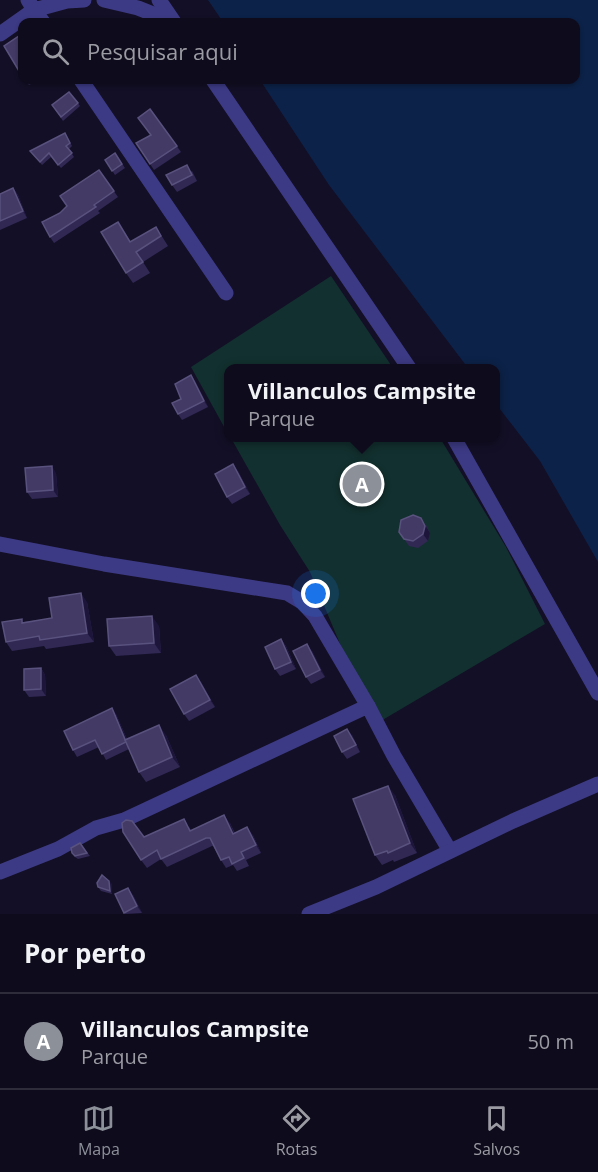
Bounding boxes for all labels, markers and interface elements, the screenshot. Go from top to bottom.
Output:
search box [18,18,580,84]
icon: search [39,35,72,68]
text: Pesquisar aqui [87,36,238,66]
popup [224,364,500,442]
text: Villanculos Campsite [248,375,476,405]
text: Parque [248,405,315,432]
pin: A [342,462,382,506]
your location [301,579,330,608]
text: Por perto [24,935,146,971]
text: Villanculos Campsite [81,1013,309,1043]
text: A [37,1028,50,1055]
text: 50 m [527,1028,574,1055]
text: Parque [81,1043,148,1070]
tab: Mapa [78,1102,120,1160]
tab: Rotas [276,1102,317,1160]
tab: Salvos [473,1102,520,1160]

